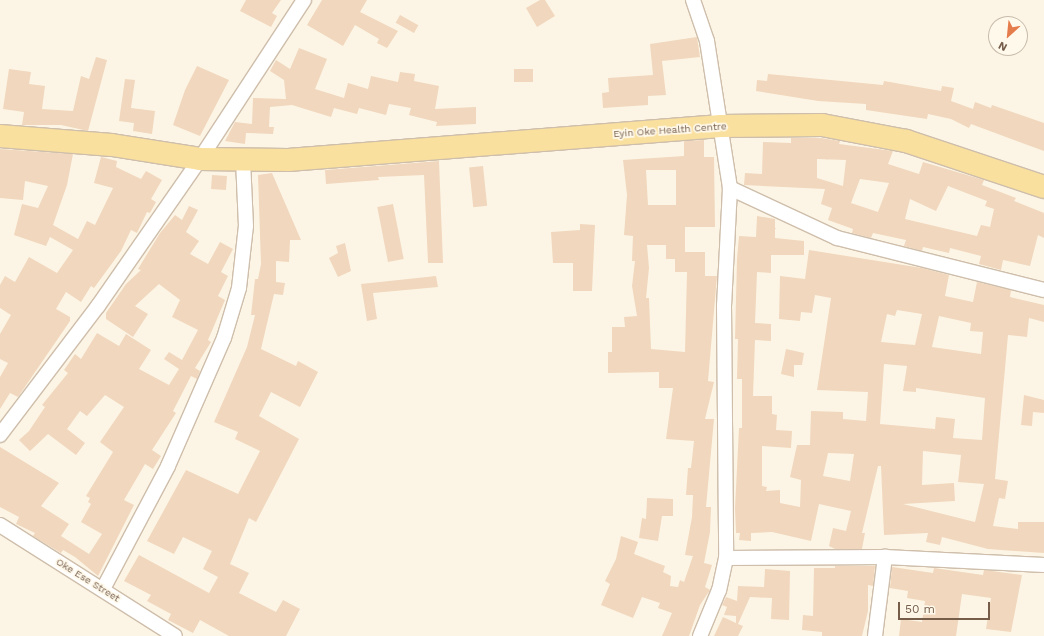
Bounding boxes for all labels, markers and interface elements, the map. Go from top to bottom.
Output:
north arrow [988,16,1028,56]
text: N [996,39,1009,54]
street label: Eyin Oke Health Centre [613,120,727,140]
street label: Oke Ese Street [54,556,122,604]
scale bar [900,594,992,620]
text: 50 m [905,602,935,616]

